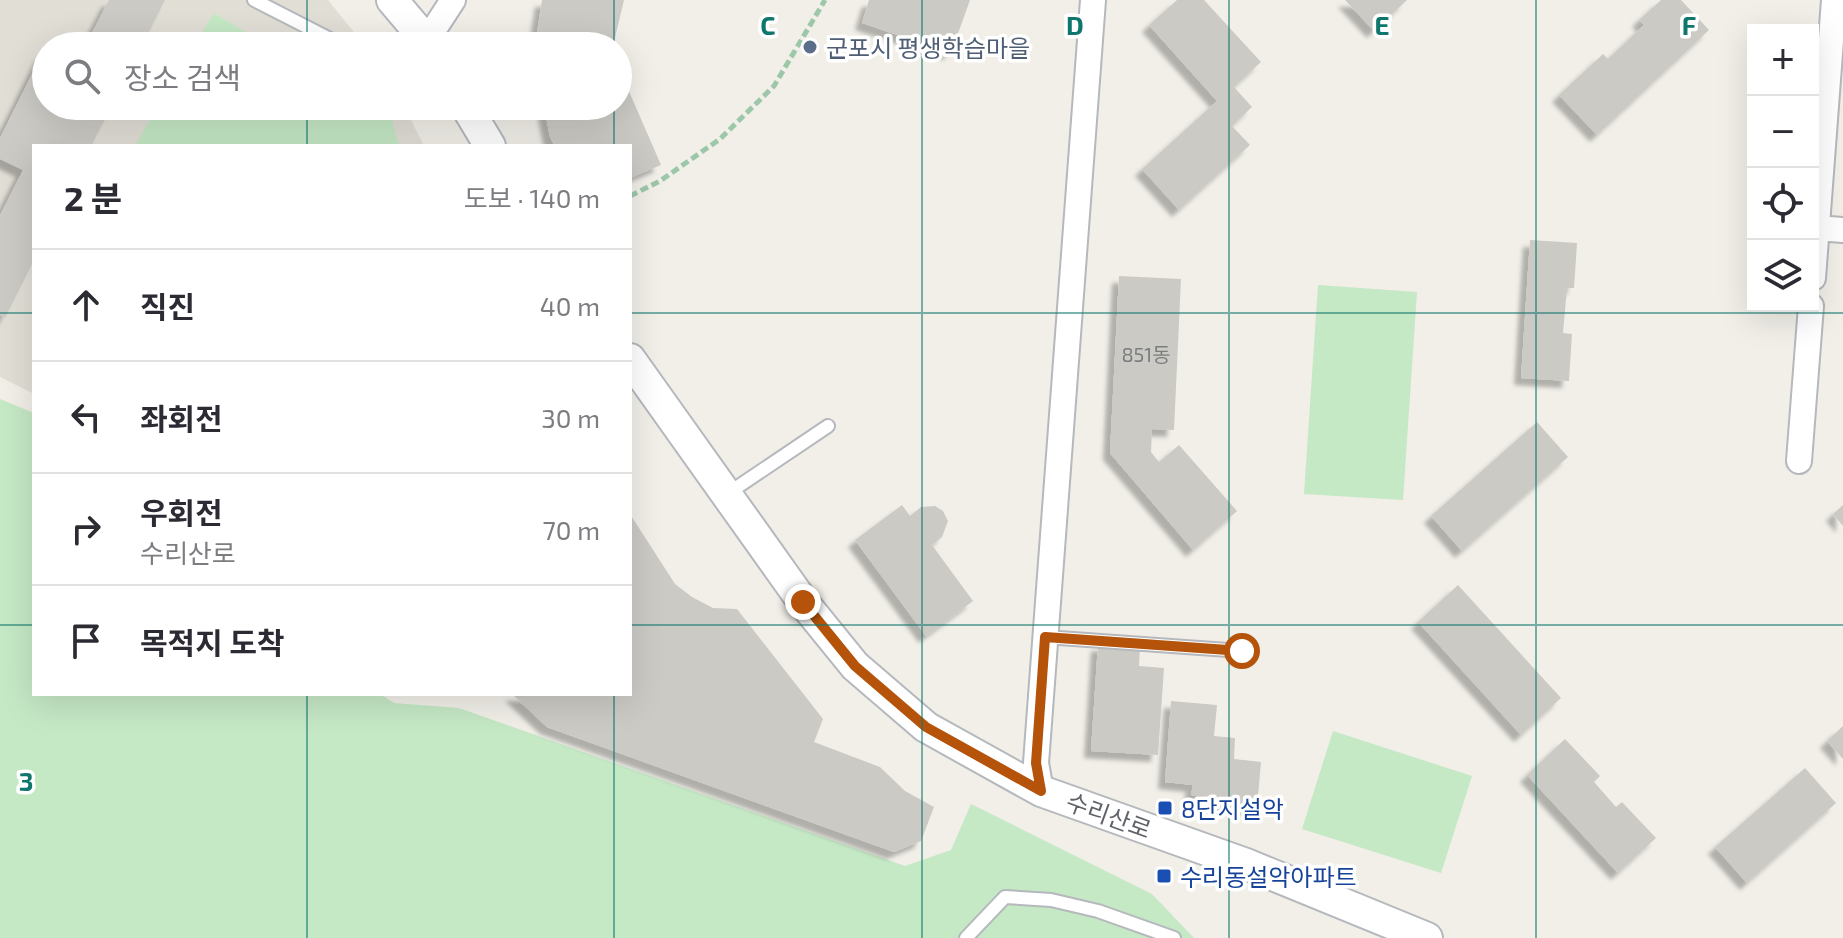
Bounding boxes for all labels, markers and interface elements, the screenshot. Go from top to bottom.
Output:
text: C [760,9,776,40]
text: D [1066,9,1084,40]
text: E [1374,9,1390,40]
text: F [1682,9,1696,40]
map controls [1747,24,1819,312]
button: + [1747,24,1819,96]
search box [32,32,632,120]
place label: 군포시 평생학습마을 [826,33,1030,62]
marker: 군포시 평생학습마을 [801,38,819,56]
icon: search [60,54,104,98]
text: 장소 검색 [124,59,241,95]
button: − [1747,96,1819,168]
button: locate [1747,168,1819,240]
text: 2 분 [64,177,122,218]
text: 도보 · 140 m [464,182,600,213]
button: layers [1747,240,1819,312]
icon: ahead [64,283,108,327]
text: 직진 [140,288,195,324]
text: 40 m [540,290,600,321]
house number: 851동 [1121,342,1171,366]
icon: left [64,395,108,439]
text: 좌회전 [140,400,223,436]
text: 30 m [541,402,600,433]
text: 우회전 [140,494,223,530]
icon: right [64,507,108,551]
text: 70 m [542,514,600,545]
text: 수리산로 [140,537,236,568]
route end [785,584,821,620]
icon: arrive [64,619,108,663]
text: 목적지 도착 [140,624,284,660]
route start [1224,633,1260,669]
text: 3 [19,765,33,796]
street label: 수리산로 [1063,786,1155,844]
place label: 8단지설악 [1181,794,1284,823]
marker: 8단지설악 [1156,799,1174,817]
place label: 수리동설악아파트 [1180,862,1357,891]
marker: 수리동설악아파트 [1155,867,1173,885]

